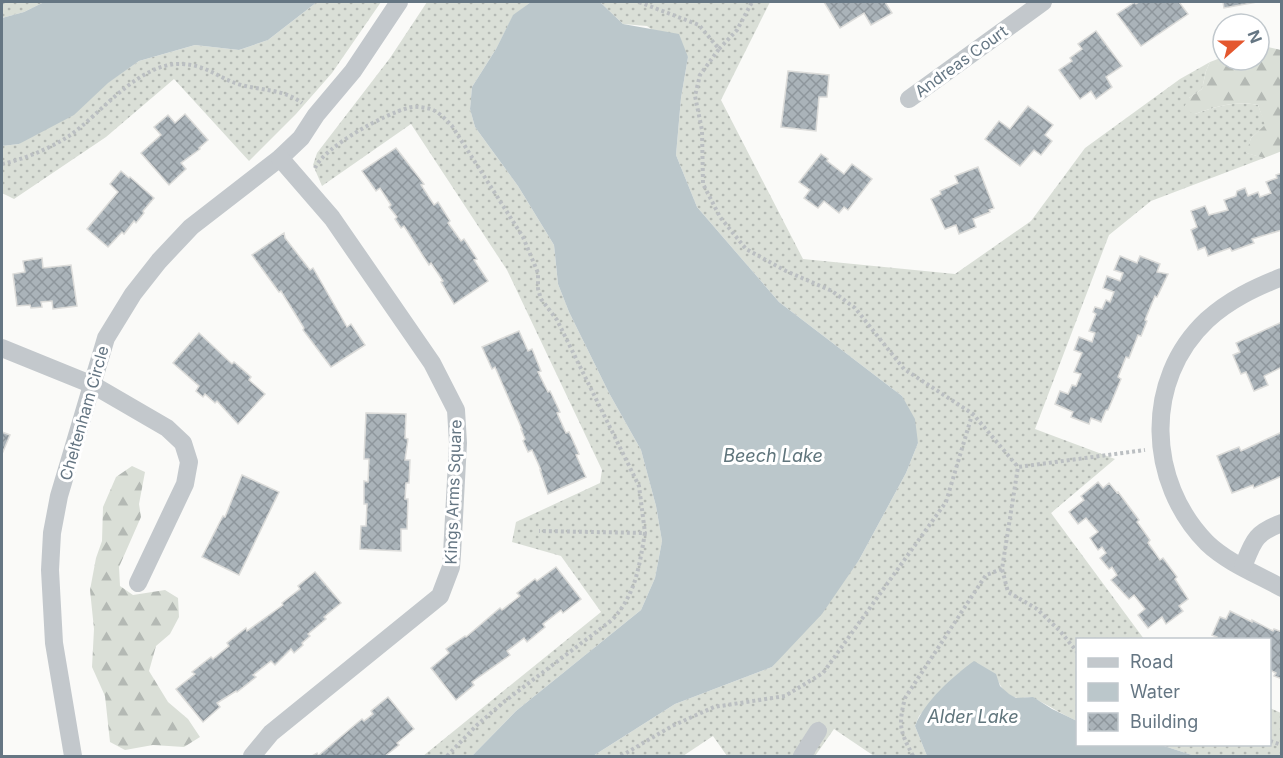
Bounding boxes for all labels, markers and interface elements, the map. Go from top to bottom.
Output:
north arrow [1211,12,1271,72]
street label: Andreas Court [911,21,1011,101]
text: N [1243,27,1267,46]
street label: Cheltenham Circle [55,343,113,483]
street label: Kings Arms Square [440,419,466,565]
water label: Beech Lake [723,445,823,466]
legend [1076,638,1271,746]
text: Road [1130,651,1173,672]
text: Water [1130,681,1180,702]
water label: Alder Lake [926,706,1019,727]
text: Building [1130,711,1198,732]

